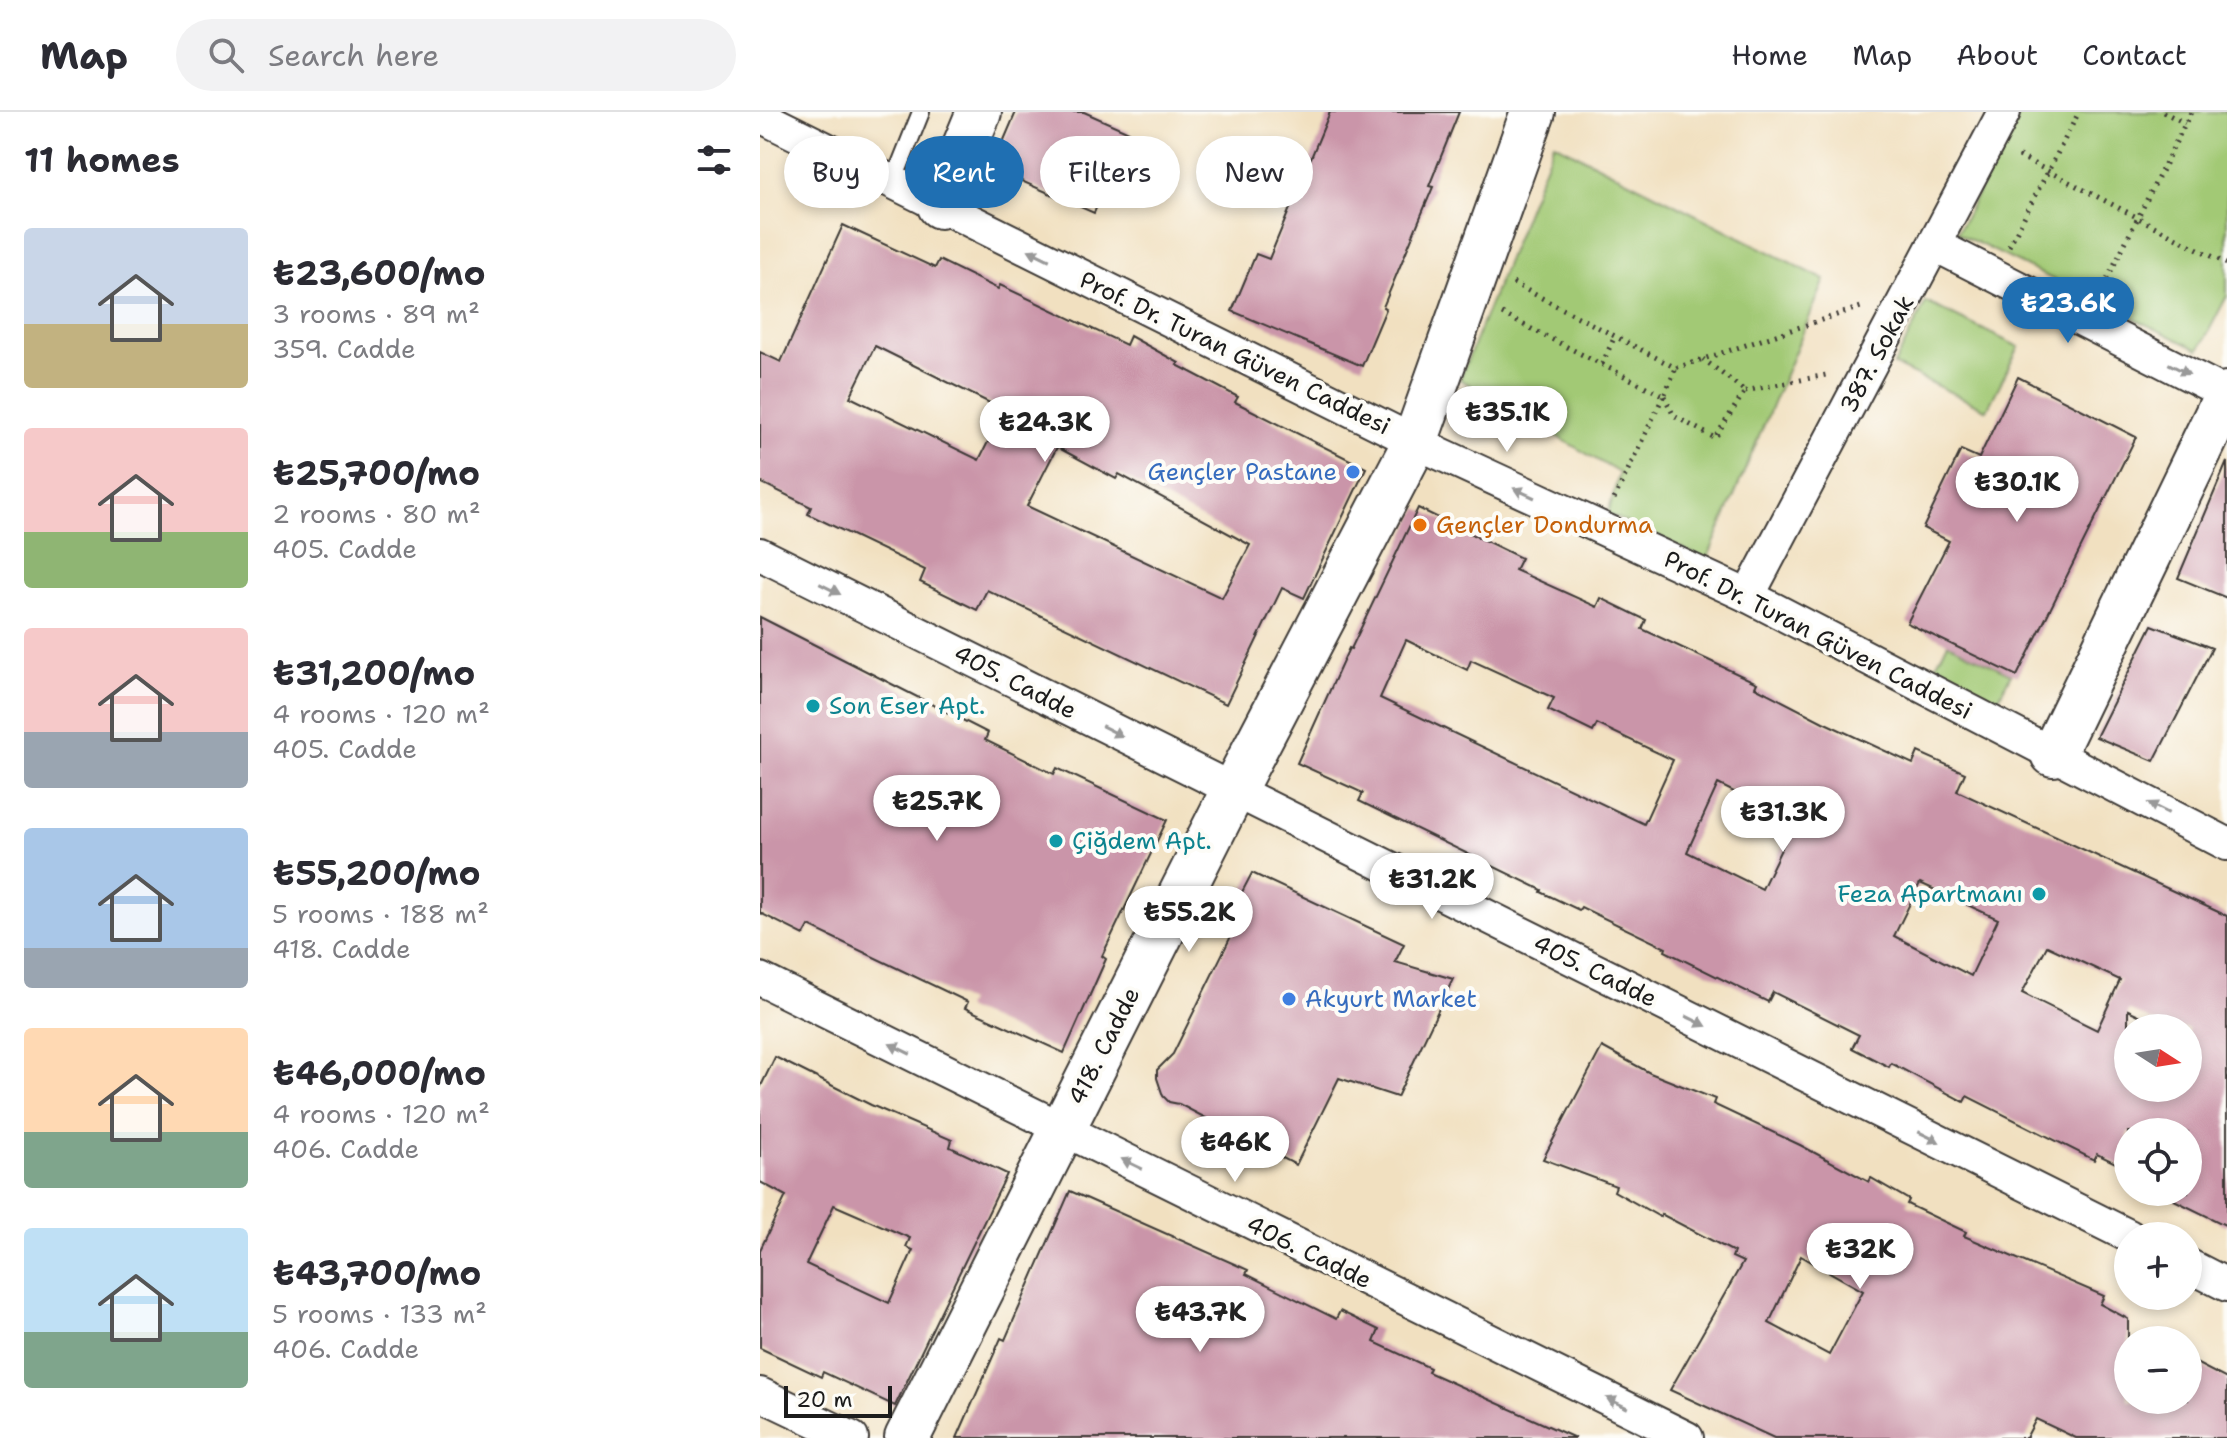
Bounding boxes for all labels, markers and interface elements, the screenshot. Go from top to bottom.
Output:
search box [176,19,736,91]
text: Map [40,30,128,81]
icon: search [204,33,248,77]
text: Search here [268,35,439,76]
text: Home [1731,36,1808,74]
text: Map [1852,36,1912,74]
text: About [1956,36,2038,74]
text: Contact [2082,36,2187,74]
chip: Buy [784,136,889,208]
chip: Rent [905,136,1024,208]
chip: Filters [1040,136,1180,208]
chip: New [1196,136,1313,208]
text: 11 homes [24,137,180,183]
icon: filters [692,138,736,182]
one-way arrow [1028,249,1051,262]
text: ₺23,600/mo [272,250,486,296]
icon: home [88,260,184,356]
street label: Prof. Dr. Turan Güven Caddesi [1074,264,1396,442]
pin: ₺23.6K [2003,277,2133,345]
text: ₺23.6K [2020,285,2116,320]
street label: 387. Sokak [1833,290,1921,418]
text: 3 rooms · 89 m² [272,296,480,331]
text: 359. Cadde [272,331,416,366]
one-way arrow [2167,363,2190,376]
pin: ₺35.1K [1442,386,1572,454]
text: ₺35.1K [1464,394,1550,429]
pin: ₺24.3K [980,396,1110,464]
text: ₺24.3K [998,404,1092,439]
text: ₺25,700/mo [272,450,480,496]
place label: Gençler Pastane [1148,456,1337,488]
pin: ₺30.1K [1952,456,2082,524]
icon: home [88,460,184,556]
marker: Gençler Pastane [1344,463,1362,481]
text: ₺30.1K [1974,464,2060,499]
one-way arrow [1512,486,1536,500]
text: 2 rooms · 80 m² [272,496,481,531]
place label: Gençler Dondurma [1436,509,1653,541]
marker: Gençler Dondurma [1411,516,1429,534]
text: 405. Cadde [272,531,417,566]
street label: Prof. Dr. Turan Güven Caddesi [1658,543,1978,727]
one-way arrow [818,582,841,596]
street label: 405. Cadde [948,637,1082,727]
text: ₺31,200/mo [272,650,475,696]
icon: home [88,660,184,756]
place label: Son Eser Apt. [829,690,985,722]
text: 4 rooms · 120 m² [272,696,490,731]
marker: Son Eser Apt. [804,697,822,715]
one-way arrow [1101,724,1124,737]
text: 405. Cadde [272,731,417,766]
pin: ₺25.7K [872,775,1002,843]
text: ₺25.7K [891,783,983,818]
pin: ₺31.3K [1718,786,1848,854]
text: ₺31.3K [1739,794,1827,829]
one-way arrow [2146,802,2169,815]
place label: Çiğdem Apt. [1072,825,1212,857]
marker: Çiğdem Apt. [1047,832,1065,850]
text: ₺55,200/mo [272,850,481,896]
pin: ₺31.2K [1367,853,1497,921]
icon: home [88,860,184,956]
text: ₺31.2K [1388,861,1476,896]
place label: Feza Apartmanı [1838,878,2023,910]
marker: Feza Apartmanı [2030,885,2048,903]
pin: ₺55.2K [1124,886,1254,954]
text: ₺55.2K [1143,894,1235,929]
text: 5 rooms · 188 m² [272,896,489,931]
street label: 405. Cadde [1528,927,1662,1015]
text: 418. Cadde [272,931,411,966]
street label: 418. Cadde [1061,982,1147,1110]
place label: Akyurt Market [1305,983,1477,1015]
marker: Akyurt Market [1280,990,1298,1008]
one-way arrow [1685,1014,1708,1028]
north arrow [2114,1014,2202,1102]
map controls [2114,1014,2202,1414]
one-way arrow [888,1042,911,1055]
text: ₺46,000/mo [272,1050,486,1096]
icon: home [88,1060,184,1156]
text: 4 rooms · 120 m² [272,1096,490,1131]
pin: ₺46K [1188,1116,1282,1184]
button: locate [2114,1118,2202,1206]
text: ₺46K [1199,1124,1271,1159]
one-way arrow [1917,1130,1940,1143]
text: 406. Cadde [272,1131,419,1166]
one-way arrow [1121,1158,1144,1171]
street label: 406. Cadde [1241,1208,1377,1296]
button: + [2114,1222,2202,1310]
pin: ₺32K [1813,1223,1907,1291]
text: ₺32K [1825,1231,1895,1266]
text: ₺43,700/mo [272,1250,481,1296]
icon: home [88,1260,184,1356]
pin: ₺43.7K [1135,1286,1265,1354]
text: ₺43.7K [1154,1294,1246,1329]
text: 5 rooms · 133 m² [272,1296,487,1331]
button: − [2114,1326,2202,1414]
text: 406. Cadde [272,1331,419,1366]
scale bar [784,1382,892,1418]
text: 20 m [796,1385,853,1414]
one-way arrow [1605,1397,1628,1410]

